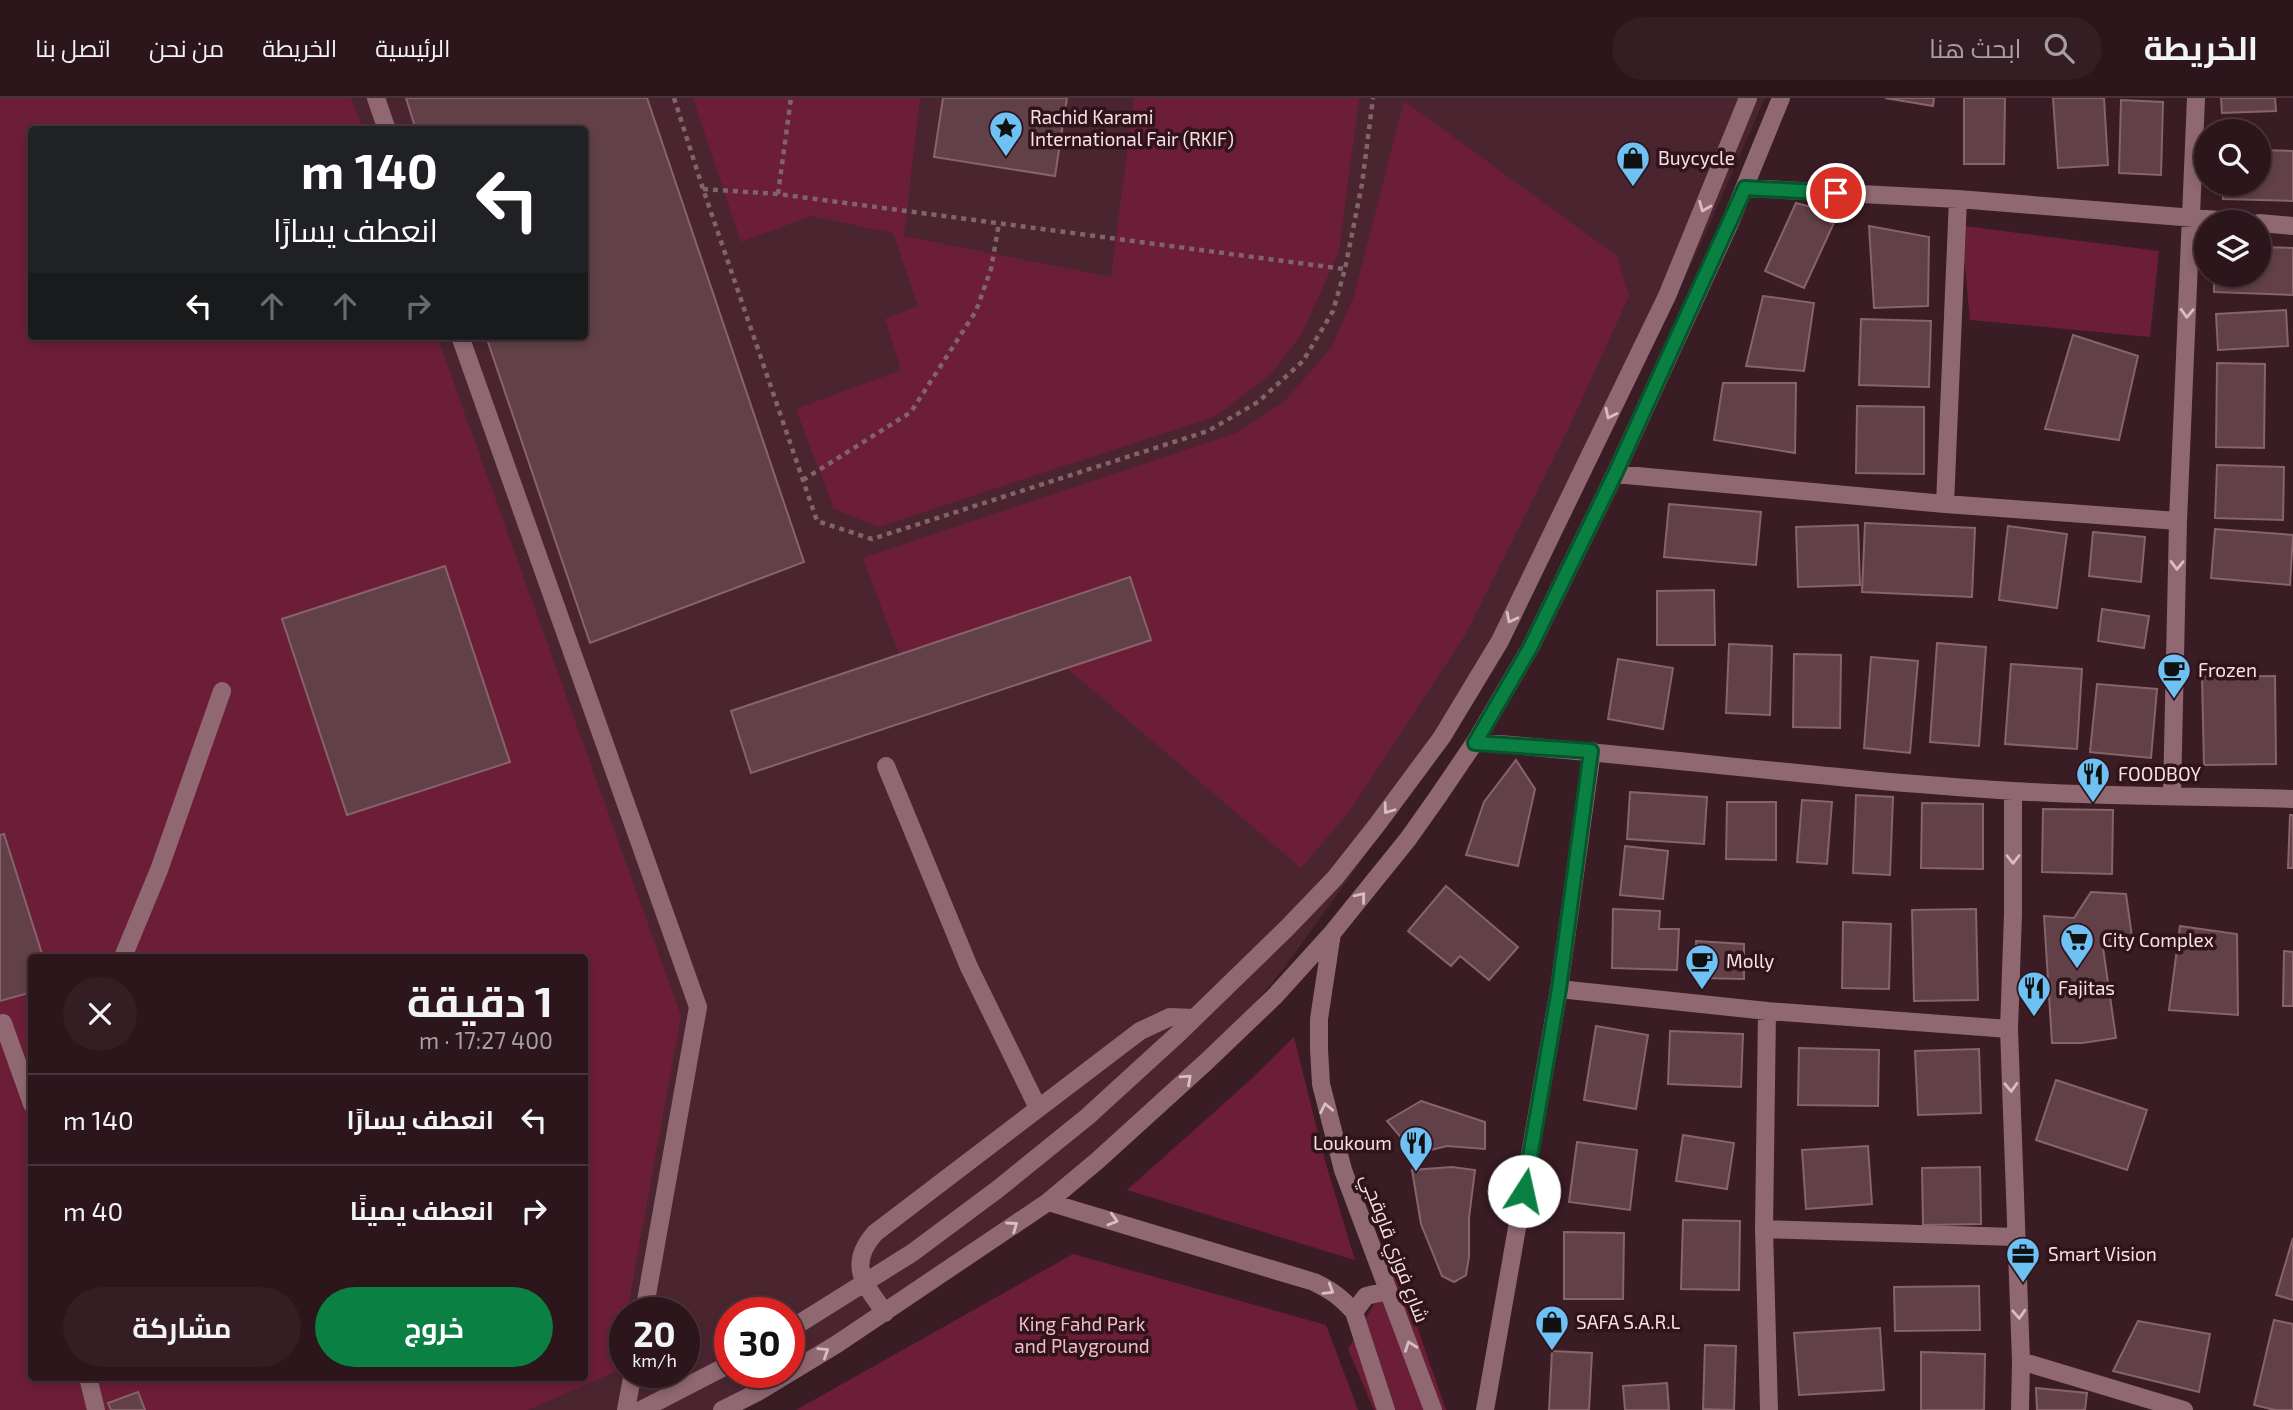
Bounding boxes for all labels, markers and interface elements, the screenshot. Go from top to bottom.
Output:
search box [1612,17,2102,80]
text: الخريطة [2144,27,2258,67]
icon: search [2040,29,2078,67]
text: ابحث هنا [1929,32,2022,63]
text: اتصل بنا [35,33,111,62]
text: من نحن [149,33,224,62]
text: الخريطة [262,33,337,62]
text: الرئيسية [375,33,450,62]
place label: Rachid Karami International Fair (RKIF) [1030,105,1234,150]
place icon: Rachid Karami International Fair (RKIF) [987,109,1025,158]
map controls [2194,119,2271,287]
button: search [2194,119,2271,196]
shop icon: Buycycle [1614,139,1652,188]
text: 140 m [301,140,438,199]
place label: Buycycle [1658,146,1735,169]
icon: left [462,154,553,245]
pin [1806,163,1866,223]
icon: arrive [1817,174,1855,212]
one-way arrow [1698,199,1712,212]
text: انعطف يسارًا [273,210,438,248]
button: layers [2194,210,2271,287]
icon: left [180,287,218,325]
icon: ahead [253,287,291,325]
icon: ahead [326,287,364,325]
icon: right [399,287,437,325]
one-way arrow [2180,308,2195,319]
one-way arrow [1605,407,1619,419]
one-way arrow [2170,560,2185,571]
one-way arrow [1505,611,1519,623]
cafe icon: Frozen [2155,651,2193,700]
place label: Frozen [2198,658,2257,681]
restaurant icon: FOODBOY [2074,755,2112,804]
place label: FOODBOY [2118,762,2201,785]
one-way arrow [1384,801,1396,814]
one-way arrow [2005,854,2021,865]
one-way arrow [1352,893,1365,905]
supermarket icon: City Complex [2058,921,2096,970]
place label: City Complex [2102,928,2214,951]
cafe icon: Molly [1683,942,1721,991]
place label: Molly [1726,949,1774,972]
restaurant icon: Fajitas [2015,969,2053,1018]
text: 1 دقيقة [407,975,553,1025]
place label: Fajitas [2058,976,2115,999]
button: close [63,977,137,1051]
text: 400 m · 17:27 [419,1026,553,1054]
one-way arrow [1179,1075,1192,1087]
one-way arrow [2003,1081,2018,1092]
icon: left [515,1101,553,1139]
one-way arrow [1320,1102,1335,1114]
text: انعطف يسارًا [347,1103,494,1134]
text: 140 m [63,1104,134,1135]
restaurant icon: Loukoum [1397,1124,1435,1173]
place label: Loukoum [1313,1131,1392,1154]
position arrow [1487,1154,1561,1228]
street label: شارع فوزي قاوقجي [1353,1170,1434,1327]
icon: right [515,1192,553,1230]
text: انعطف يمينًا [350,1194,494,1225]
text: 40 m [63,1195,123,1226]
one-way arrow [1107,1212,1119,1226]
one-way arrow [1005,1222,1018,1234]
office icon: Smart Vision [2004,1235,2042,1284]
place label: Smart Vision [2048,1242,2157,1265]
one-way arrow [1322,1282,1335,1295]
button: مشاركة [63,1287,301,1367]
button: خروج [315,1287,553,1367]
speed limit sign: 30 [714,1297,805,1388]
shop icon: SAFA S.A.R.L [1533,1303,1571,1352]
one-way arrow [2011,1309,2026,1320]
place label: SAFA S.A.R.L [1576,1310,1681,1333]
text: 20 [633,1312,676,1354]
park label: King Fahd Park and Playground [1014,1312,1150,1357]
one-way arrow [1404,1341,1418,1353]
one-way arrow [817,1348,830,1361]
text: km/h [632,1349,677,1371]

